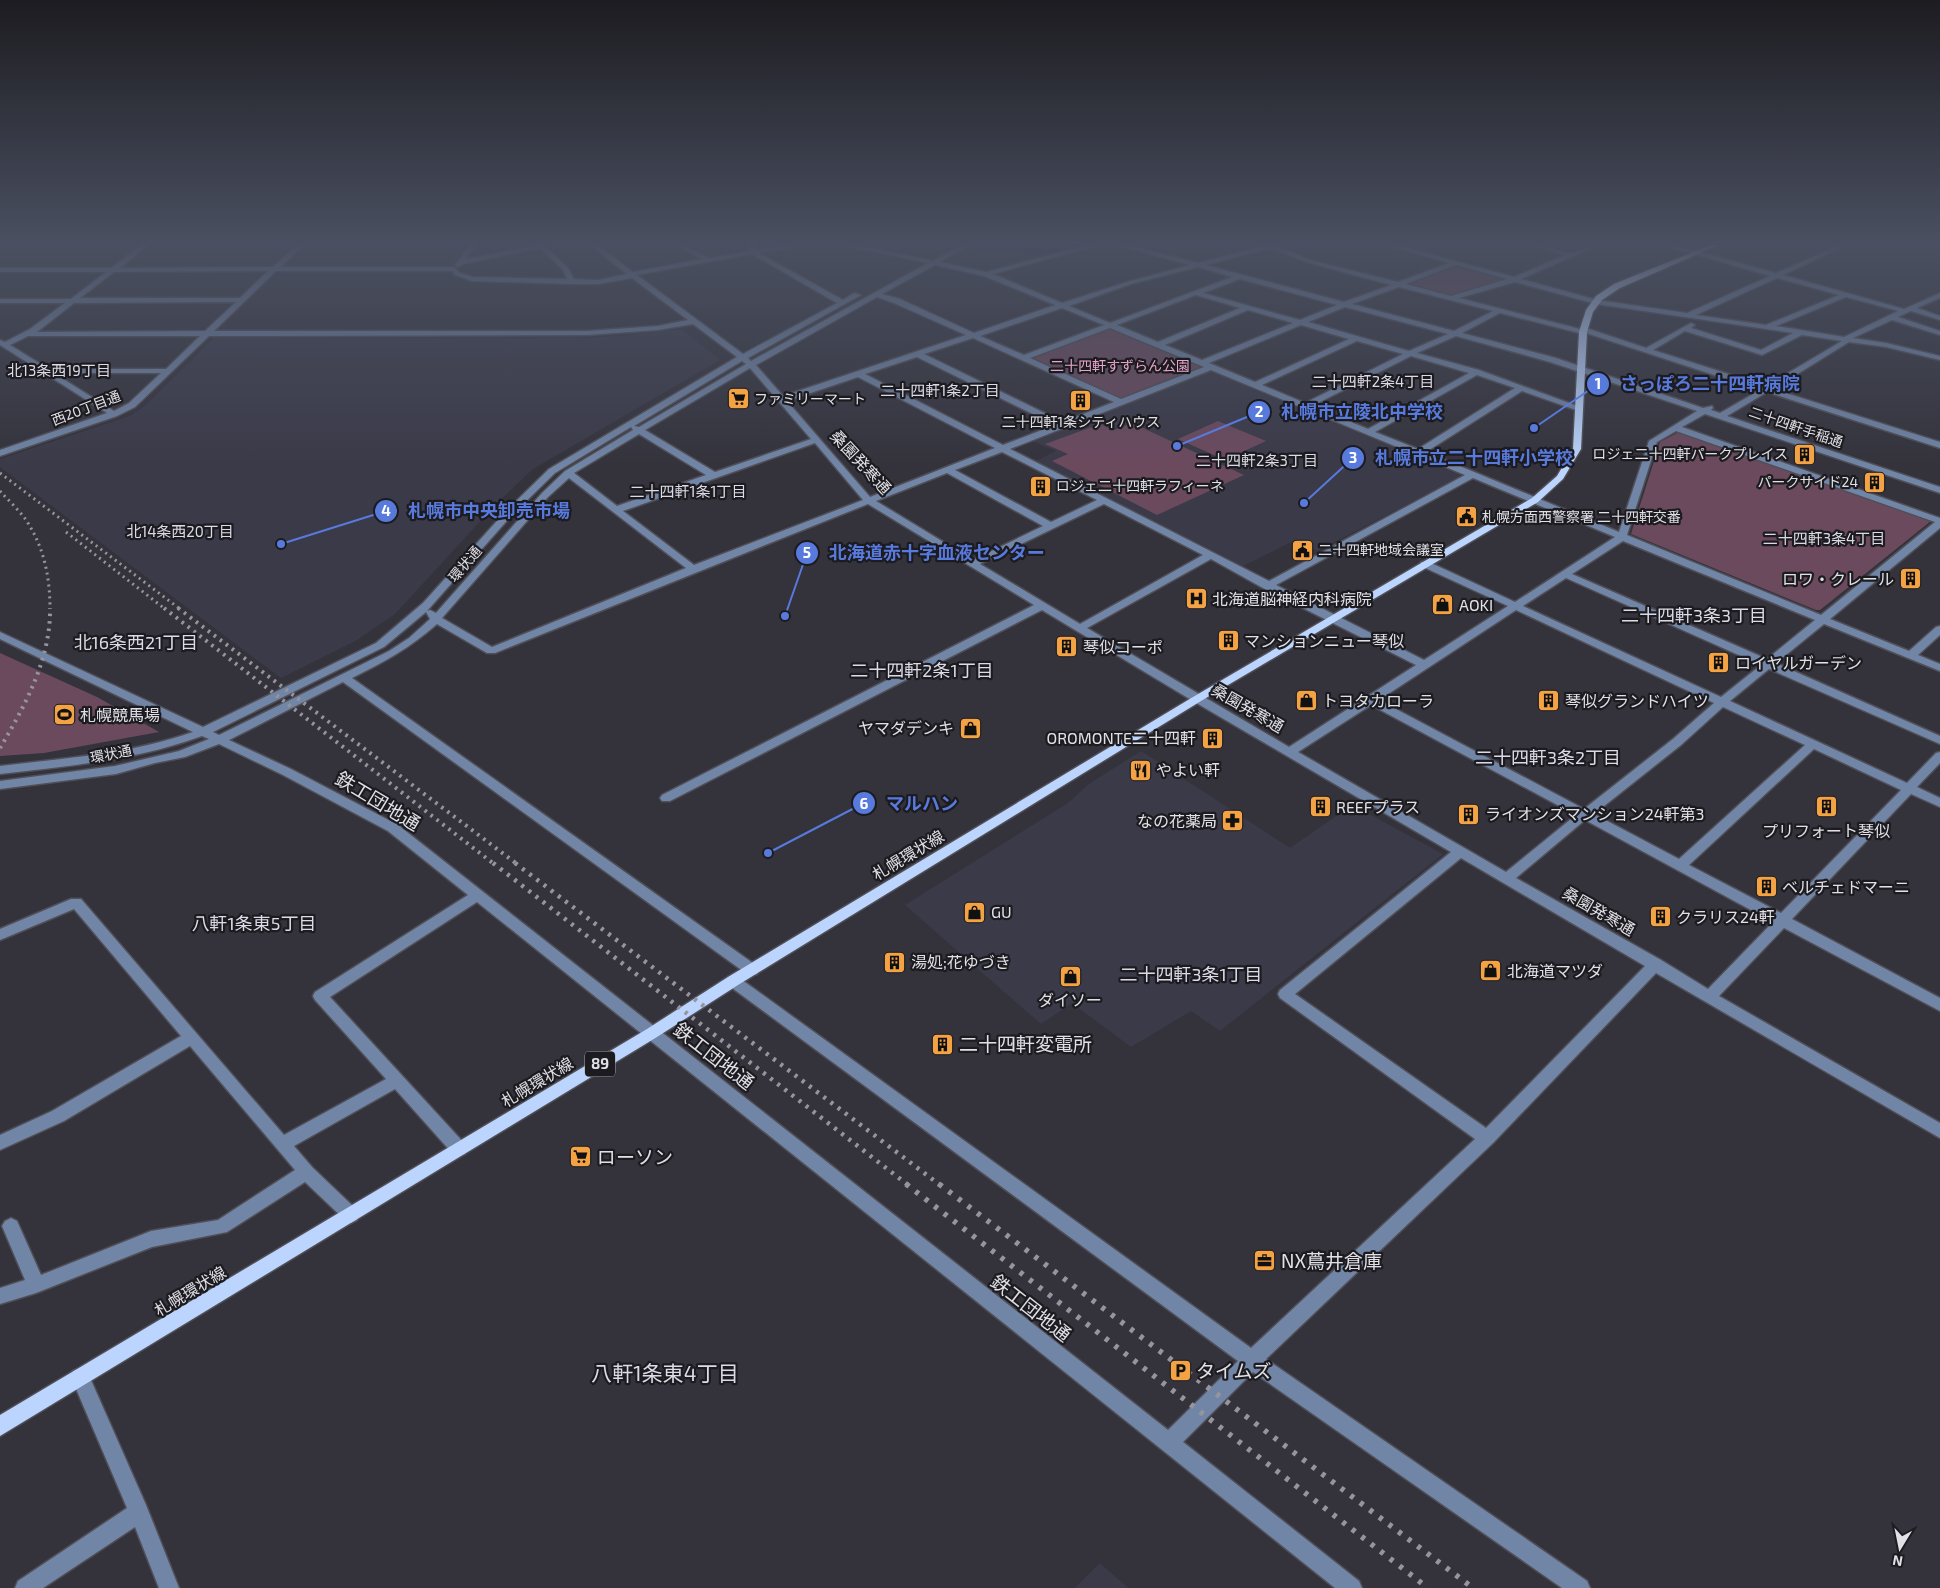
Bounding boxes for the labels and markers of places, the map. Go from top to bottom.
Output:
callout: さっぽろ二十四軒病院 [1585,367,1810,400]
supermarket icon: ファミリーマート [726,387,750,411]
building icon: 二十四軒1条シティハウス [1069,388,1093,412]
place label: ファミリーマート [754,390,866,407]
callout: 札幌市立陵北中学校 [1246,395,1453,428]
place label: 二十四軒1条シティハウス [1002,413,1160,430]
callout: 札幌市立二十四軒小学校 [1340,442,1583,475]
building icon: ロジェ二十四軒パークプレイス [1792,442,1816,466]
place label: ロジェ二十四軒パークプレイス [1592,445,1788,462]
building icon: パークサイド24 [1862,470,1886,494]
place label: パークサイド24 [1758,473,1858,490]
building icon: ロジェ二十四軒ラフィーネ [1028,474,1052,498]
place label: ロジェ二十四軒ラフィーネ [1056,477,1224,494]
callout: 札幌市中央卸売市場 [373,494,580,527]
public building icon: 札幌方面西警察署 二十四軒交番 [1454,505,1478,529]
place label: 札幌方面西警察署 二十四軒交番 [1482,508,1681,525]
callout: 北海道赤十字血液センター [794,536,1055,569]
public building icon: 二十四軒地域会議室 [1290,538,1314,562]
place label: 二十四軒地域会議室 [1318,541,1444,558]
building icon: ロワ・クレール [1898,567,1922,591]
place label: ロワ・クレール [1782,569,1894,588]
hospital icon: 北海道脳神経内科病院 [1184,587,1208,611]
place label: 北海道脳神経内科病院 [1212,589,1372,608]
shop icon: AOKI [1431,593,1455,617]
place label: AOKI [1459,595,1493,614]
building icon: マンションニュー琴似 [1216,629,1240,653]
place label: マンションニュー琴似 [1244,631,1404,650]
building icon: 琴似コーポ [1055,635,1079,659]
place label: 琴似コーポ [1083,637,1163,656]
building icon: ロイヤルガーデン [1707,651,1731,675]
place label: ロイヤルガーデン [1735,653,1862,672]
shop icon: トヨタカローラ [1294,689,1318,713]
building icon: 琴似グランドハイツ [1537,689,1561,713]
place label: トヨタカローラ [1322,691,1434,710]
place label: 琴似グランドハイツ [1565,691,1709,710]
sports icon: 札幌競馬場 [52,703,76,727]
place label: 札幌競馬場 [80,705,160,724]
shop icon: ヤマダデンキ [958,716,982,740]
place label: ヤマダデンキ [858,718,954,737]
building icon: OROMONTE二十四軒 [1200,726,1224,750]
place label: OROMONTE二十四軒 [1046,728,1196,747]
restaurant icon: やよい軒 [1128,758,1152,782]
place label: やよい軒 [1156,760,1220,779]
callout: マルハン [851,787,968,820]
building icon: REEFプラス [1308,795,1332,819]
building icon: プリフォート琴似 [1814,795,1838,819]
place label: REEFプラス [1336,797,1420,816]
building icon: ライオンズマンション24軒第3 [1457,802,1481,826]
place label: ライオンズマンション24軒第3 [1485,804,1704,823]
pharmacy icon: なの花薬局 [1221,809,1245,833]
place label: なの花薬局 [1137,811,1217,830]
place label: プリフォート琴似 [1762,821,1890,840]
building icon: ベルチェドマーニ [1754,875,1778,899]
place label: ベルチェドマーニ [1782,877,1910,896]
shop icon: GU [963,900,987,924]
place label: GU [991,902,1012,921]
building icon: クラリス24軒 [1648,905,1672,929]
place label: クラリス24軒 [1676,907,1775,926]
building icon: 湯処;花ゆづき [883,950,907,974]
place label: 湯処;花ゆづき [911,952,1011,971]
shop icon: 北海道マツダ [1479,959,1503,983]
place label: 北海道マツダ [1507,961,1603,980]
shop icon: ダイソー [1058,964,1082,988]
place label: ダイソー [1038,990,1102,1009]
building icon: 二十四軒変電所 [931,1032,955,1056]
place label: 二十四軒変電所 [959,1032,1092,1055]
supermarket icon: ローソン [569,1145,593,1169]
place label: ローソン [597,1145,673,1168]
office icon: NX蔦井倉庫 [1253,1249,1277,1273]
place label: NX蔦井倉庫 [1281,1249,1382,1272]
parking icon: タイムズ [1168,1359,1192,1383]
place label: タイムズ [1196,1359,1272,1382]

